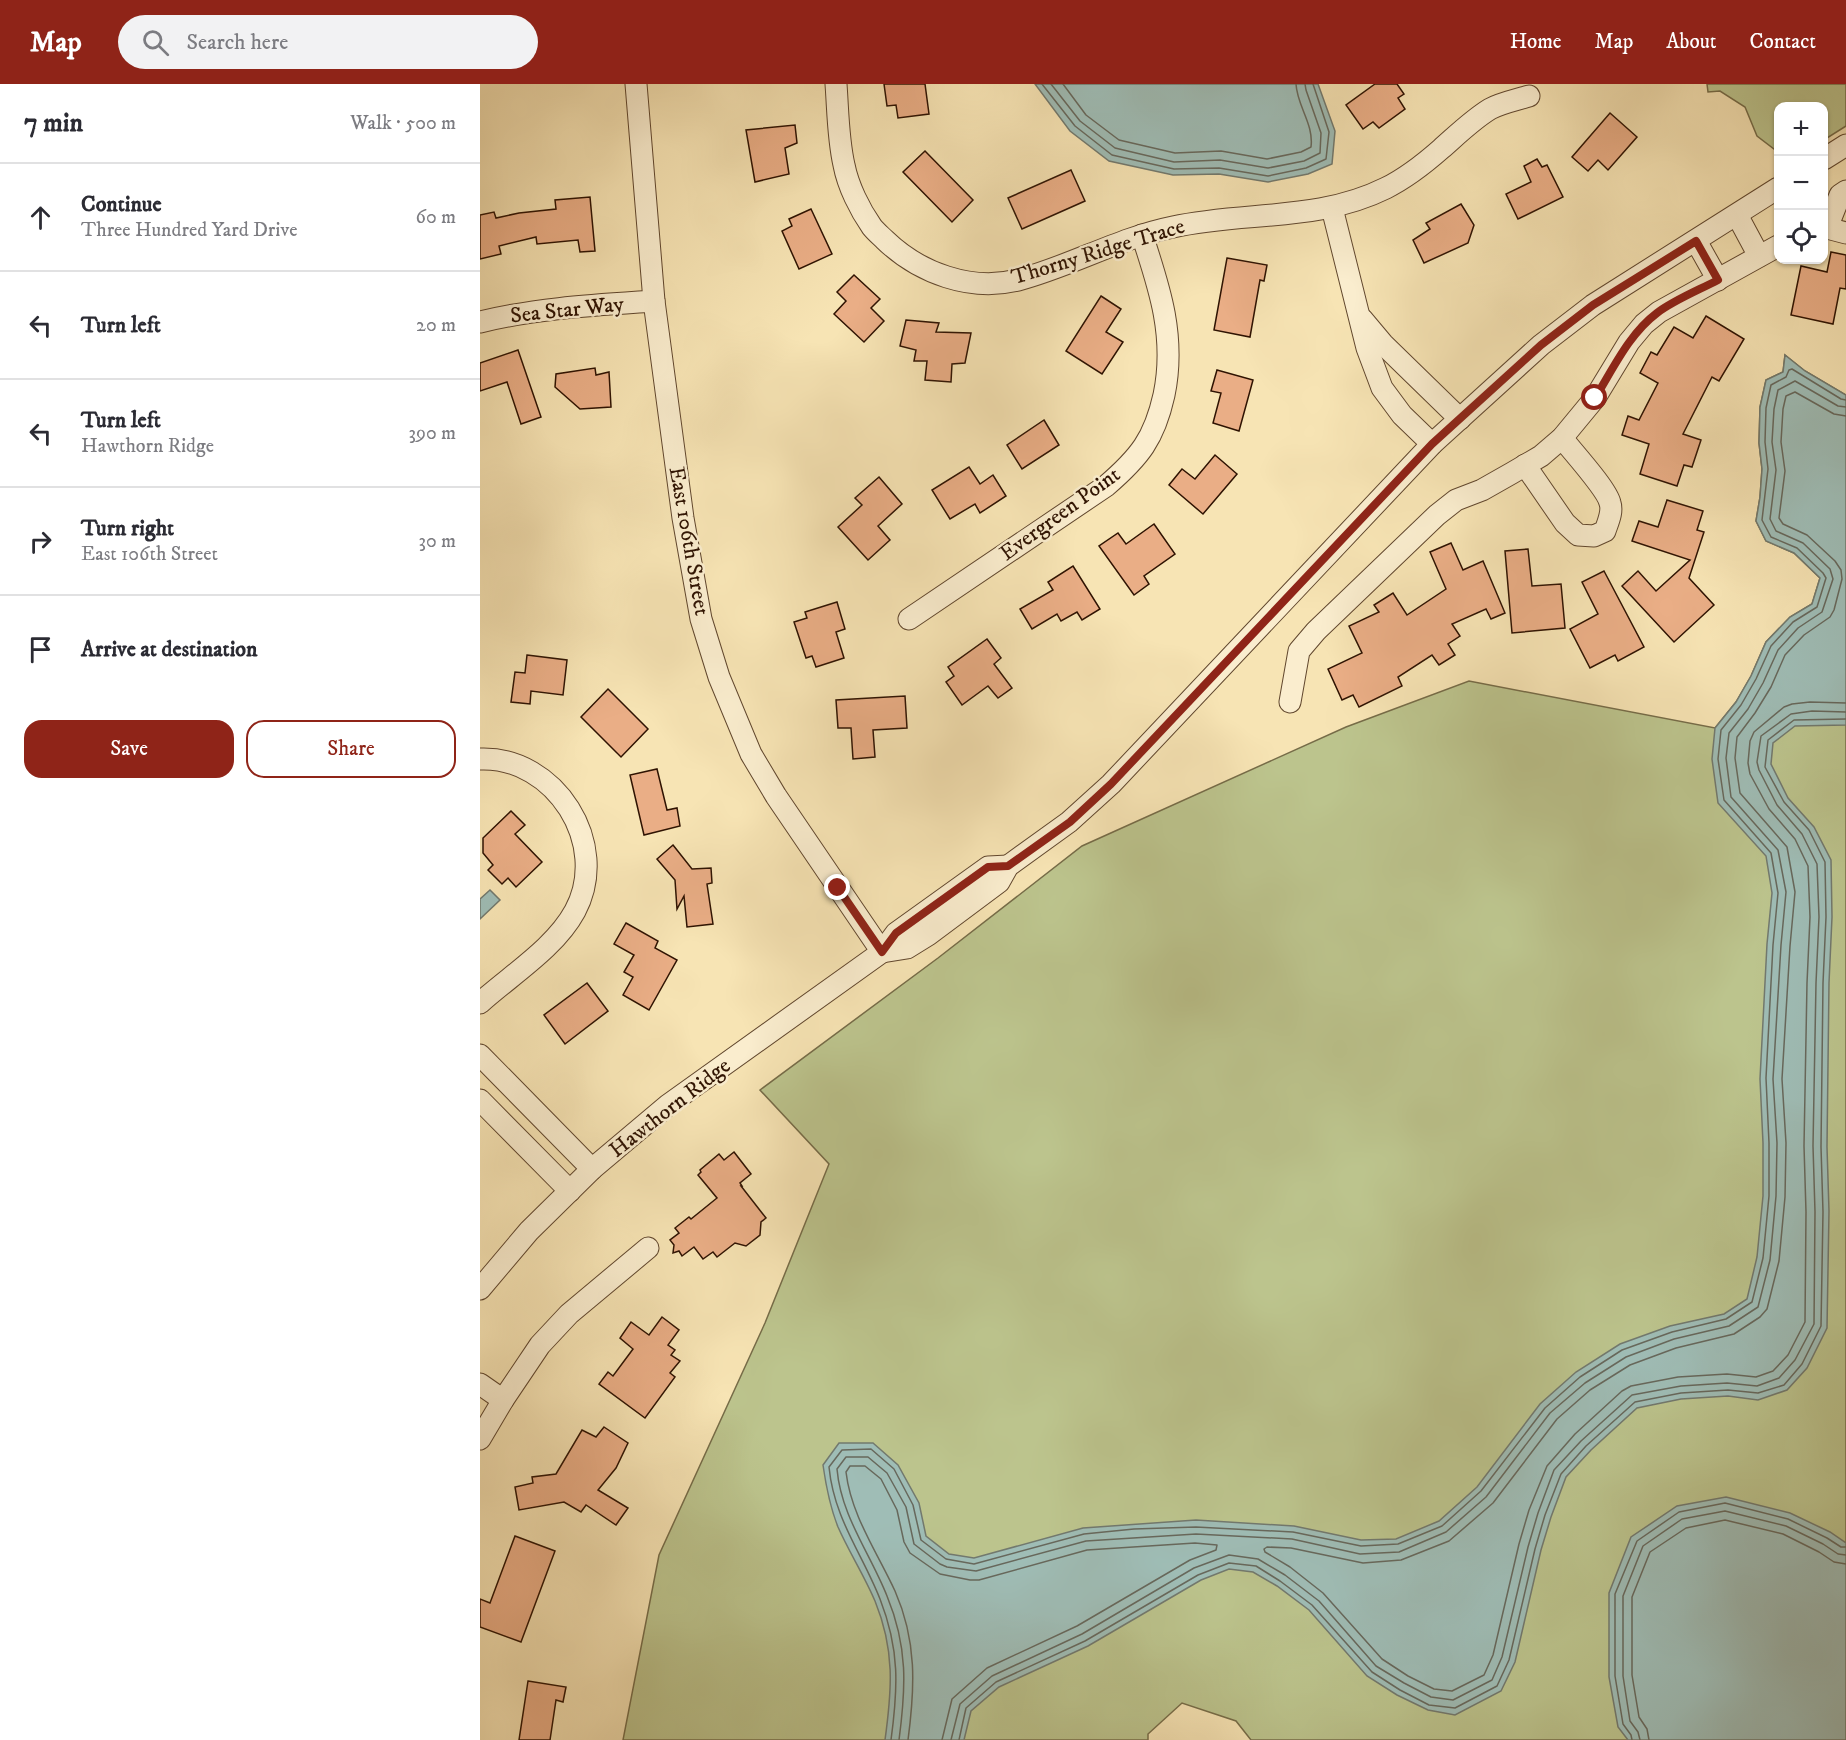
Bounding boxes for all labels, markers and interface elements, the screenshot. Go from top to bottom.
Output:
search box [118,15,538,69]
text: Map [30,25,82,60]
icon: search [139,26,172,59]
text: Search here [187,29,288,56]
text: Home [1510,29,1562,55]
text: Map [1595,29,1633,55]
text: About [1666,29,1717,55]
text: Contact [1750,29,1816,55]
map controls [1774,102,1828,264]
button: + [1774,102,1828,156]
text: 7 min [24,107,83,140]
text: Walk · 500 m [350,111,456,136]
button: − [1774,156,1828,210]
text: Continue [81,191,162,218]
icon: ahead [24,201,57,234]
text: 60 m [416,205,456,230]
button: locate [1774,210,1828,264]
street label: Thorny Ridge Trace [1008,213,1188,291]
text: Three Hundred Yard Drive [81,218,297,243]
street label: Sea Star Way [509,291,626,329]
icon: left [24,309,57,342]
text: Turn left [81,312,161,339]
text: 20 m [416,313,456,338]
route start [1581,384,1607,410]
text: Turn left [81,407,161,434]
icon: left [24,417,57,450]
text: 390 m [408,421,456,446]
text: Hawthorn Ridge [81,434,214,459]
street label: Evergreen Point [994,461,1126,567]
street label: East 106th Street [663,464,715,618]
text: Turn right [81,515,174,542]
icon: right [24,525,57,558]
text: 30 m [418,529,456,554]
text: East 106th Street [81,542,218,567]
icon: arrive [24,633,57,666]
text: Arrive at destination [81,636,258,663]
button: Save [24,720,234,778]
button: Share [246,720,456,778]
route end [824,874,850,900]
street label: Hawthorn Ridge [604,1052,736,1164]

